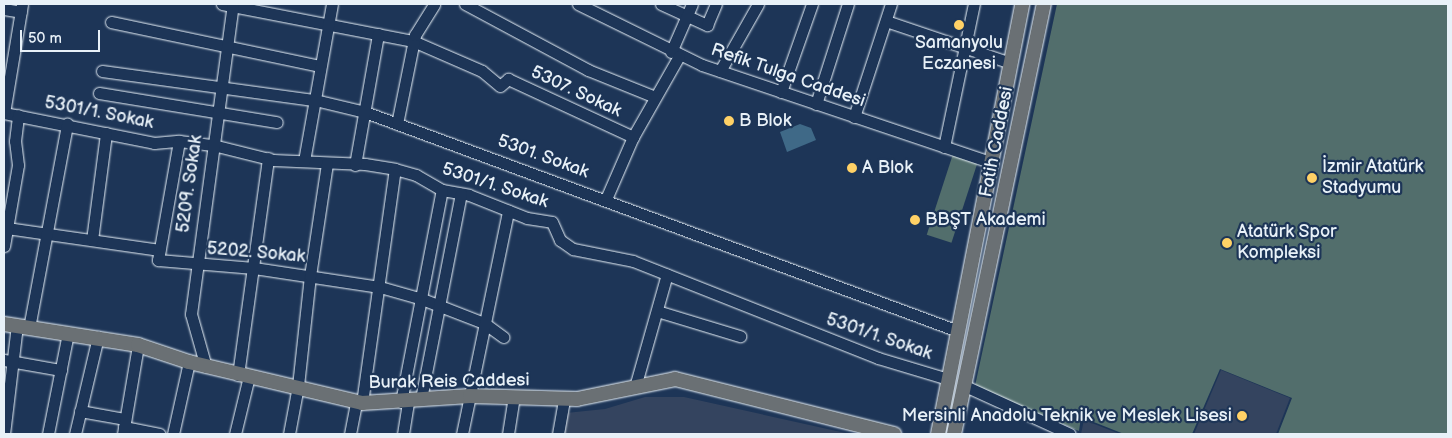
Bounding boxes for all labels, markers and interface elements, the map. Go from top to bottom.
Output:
marker: Samanyolu Eczanesi [953,19,965,31]
scale bar [22,20,102,52]
text: 50 m [28,29,62,48]
place label: Samanyolu Eczanesi [915,33,1003,76]
street label: Refik Tulga Caddesi [708,39,868,113]
street label: 5307. Sokak [527,62,625,122]
street label: Fatih Caddesi [976,85,1018,199]
street label: 5301/1. Sokak [42,92,156,134]
place label: B Blok [739,110,791,132]
marker: B Blok [723,115,735,127]
street label: 5301. Sokak [494,130,592,184]
street label: 5209. Sokak [172,134,208,234]
place label: A Blok [862,157,913,179]
place label: İzmir Atatürk Stadyumu [1322,157,1423,200]
street label: 5301/1. Sokak [439,159,551,213]
marker: A Blok [846,162,858,174]
marker: İzmir Atatürk Stadyumu [1306,172,1318,184]
place label: BBŞT Akademi [925,209,1046,231]
marker: BBŞT Akademi [909,214,921,226]
place label: Atatürk Spor Kompleksi [1237,222,1337,264]
marker: Atatürk Spor Kompleksi [1221,237,1233,249]
street label: 5202. Sokak [206,238,306,268]
street label: 5301/1. Sokak [823,309,935,365]
street label: Burak Reis Caddesi [368,370,530,394]
place label: Mersinli Anadolu Teknik ve Meslek Lisesi [901,405,1232,427]
marker: Mersinli Anadolu Teknik ve Meslek Lisesi [1236,410,1248,422]

